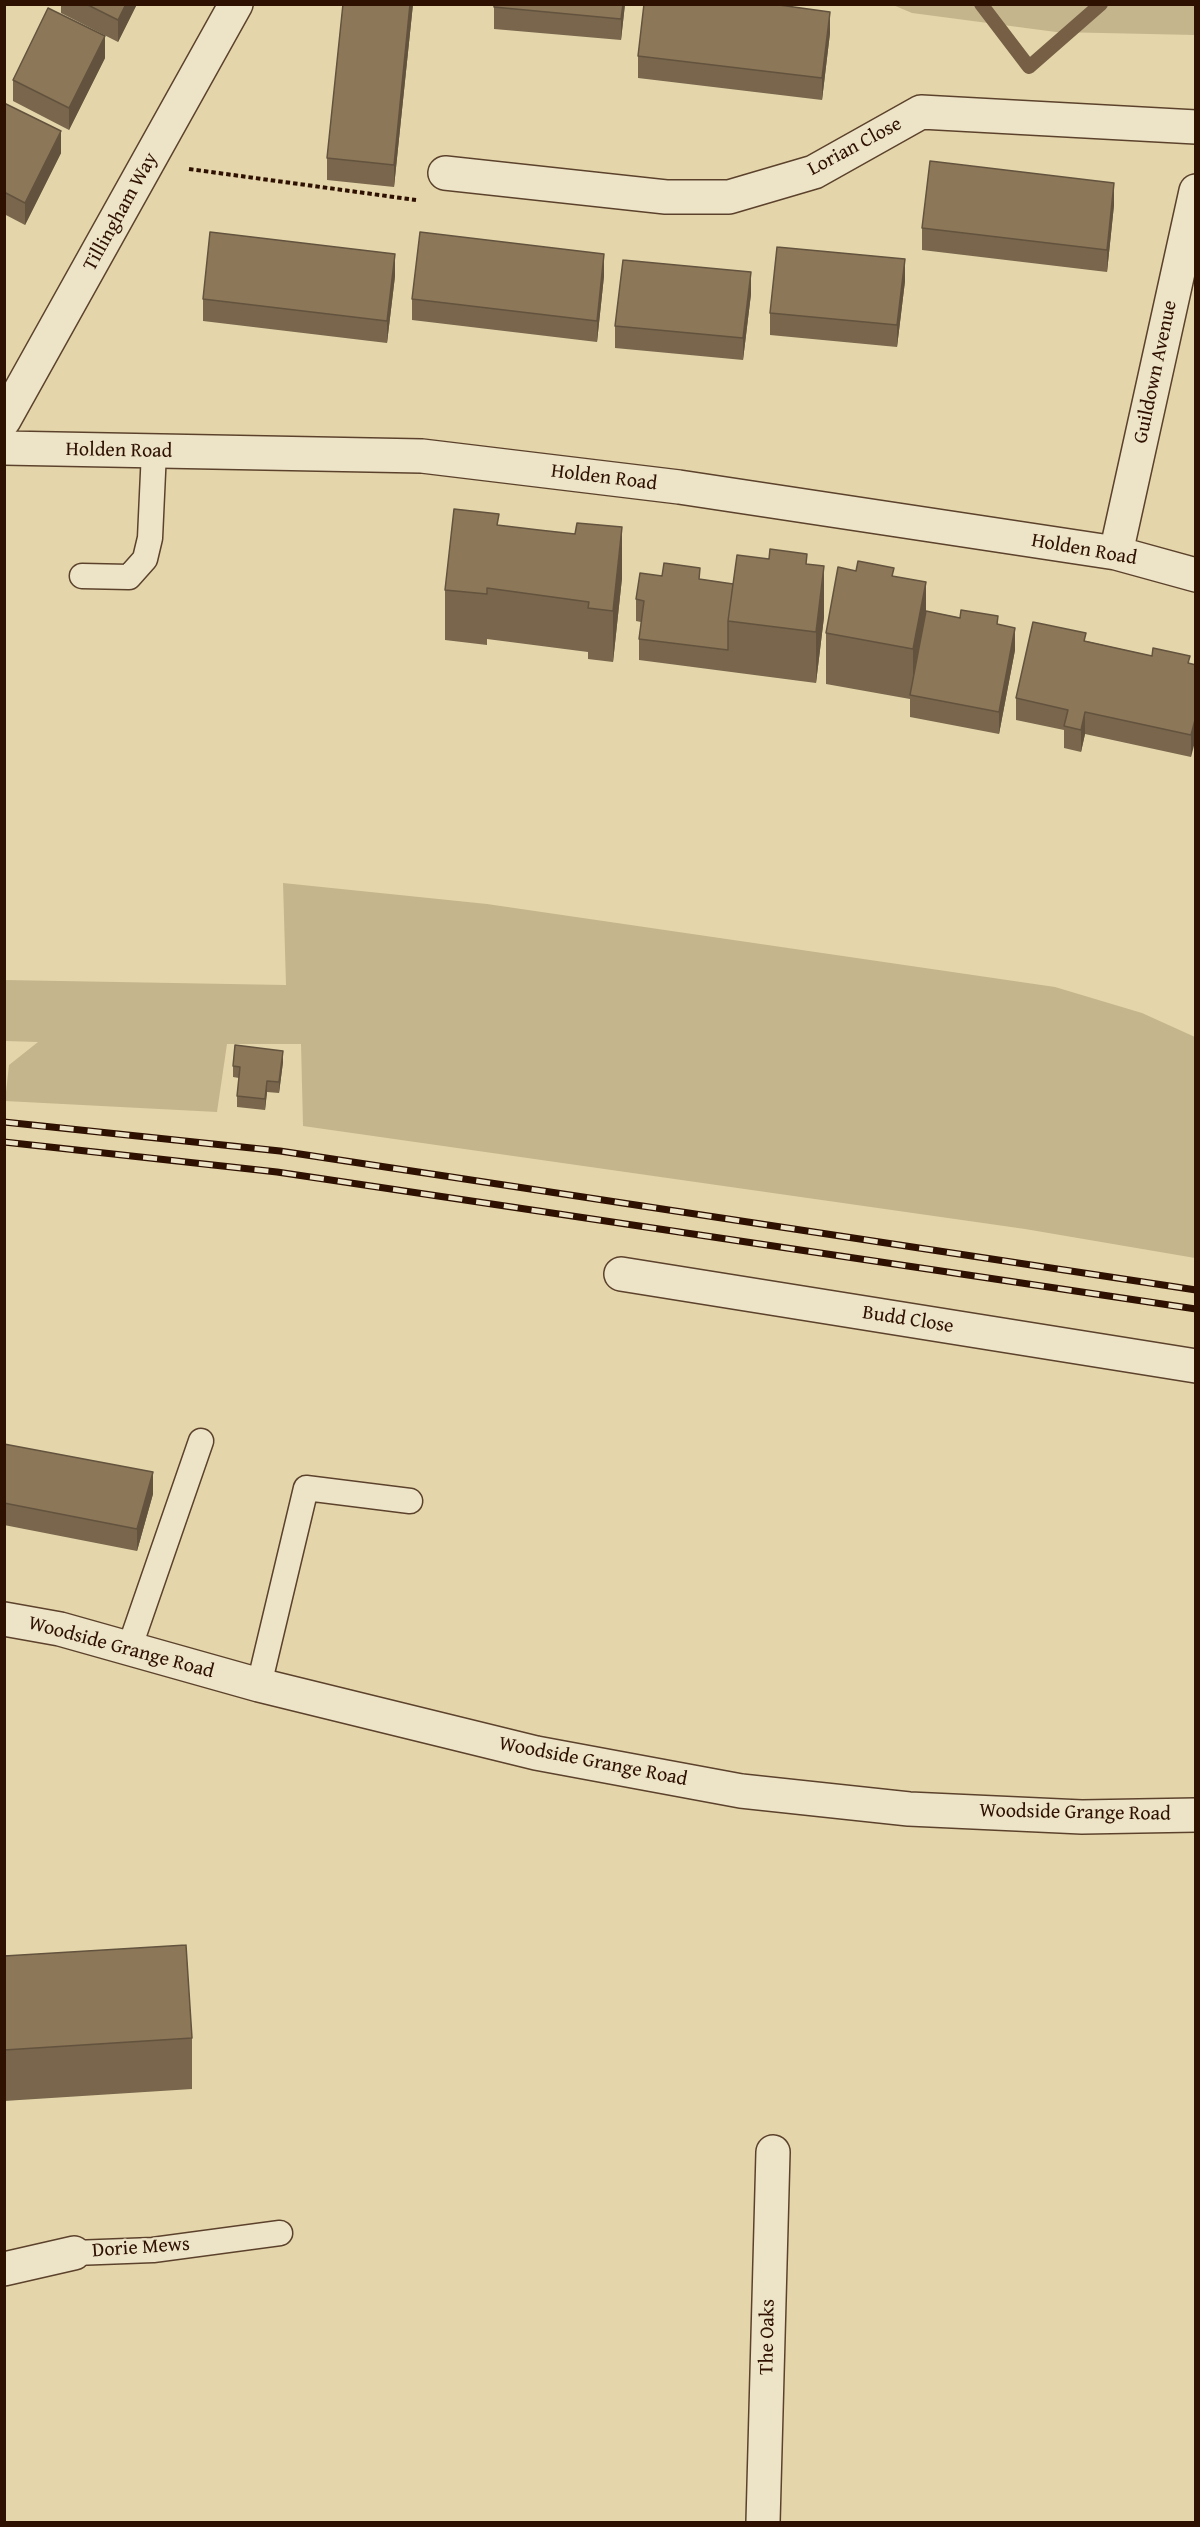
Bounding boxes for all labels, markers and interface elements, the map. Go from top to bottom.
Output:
street label: Lorian Close [804,112,906,182]
street label: Tillingham Way [79,148,163,276]
street label: Guildown Avenue [1129,298,1183,446]
street label: Holden Road [65,438,173,464]
street label: Holden Road [550,460,658,496]
street label: Holden Road [1029,529,1139,571]
street label: Budd Close [861,1301,955,1339]
street label: Woodside Grange Road [25,1612,217,1684]
street label: Woodside Grange Road [497,1732,689,1792]
street label: Woodside Grange Road [979,1799,1171,1827]
street label: Dorie Mews [91,2233,191,2263]
street label: The Oaks [755,2299,781,2375]

